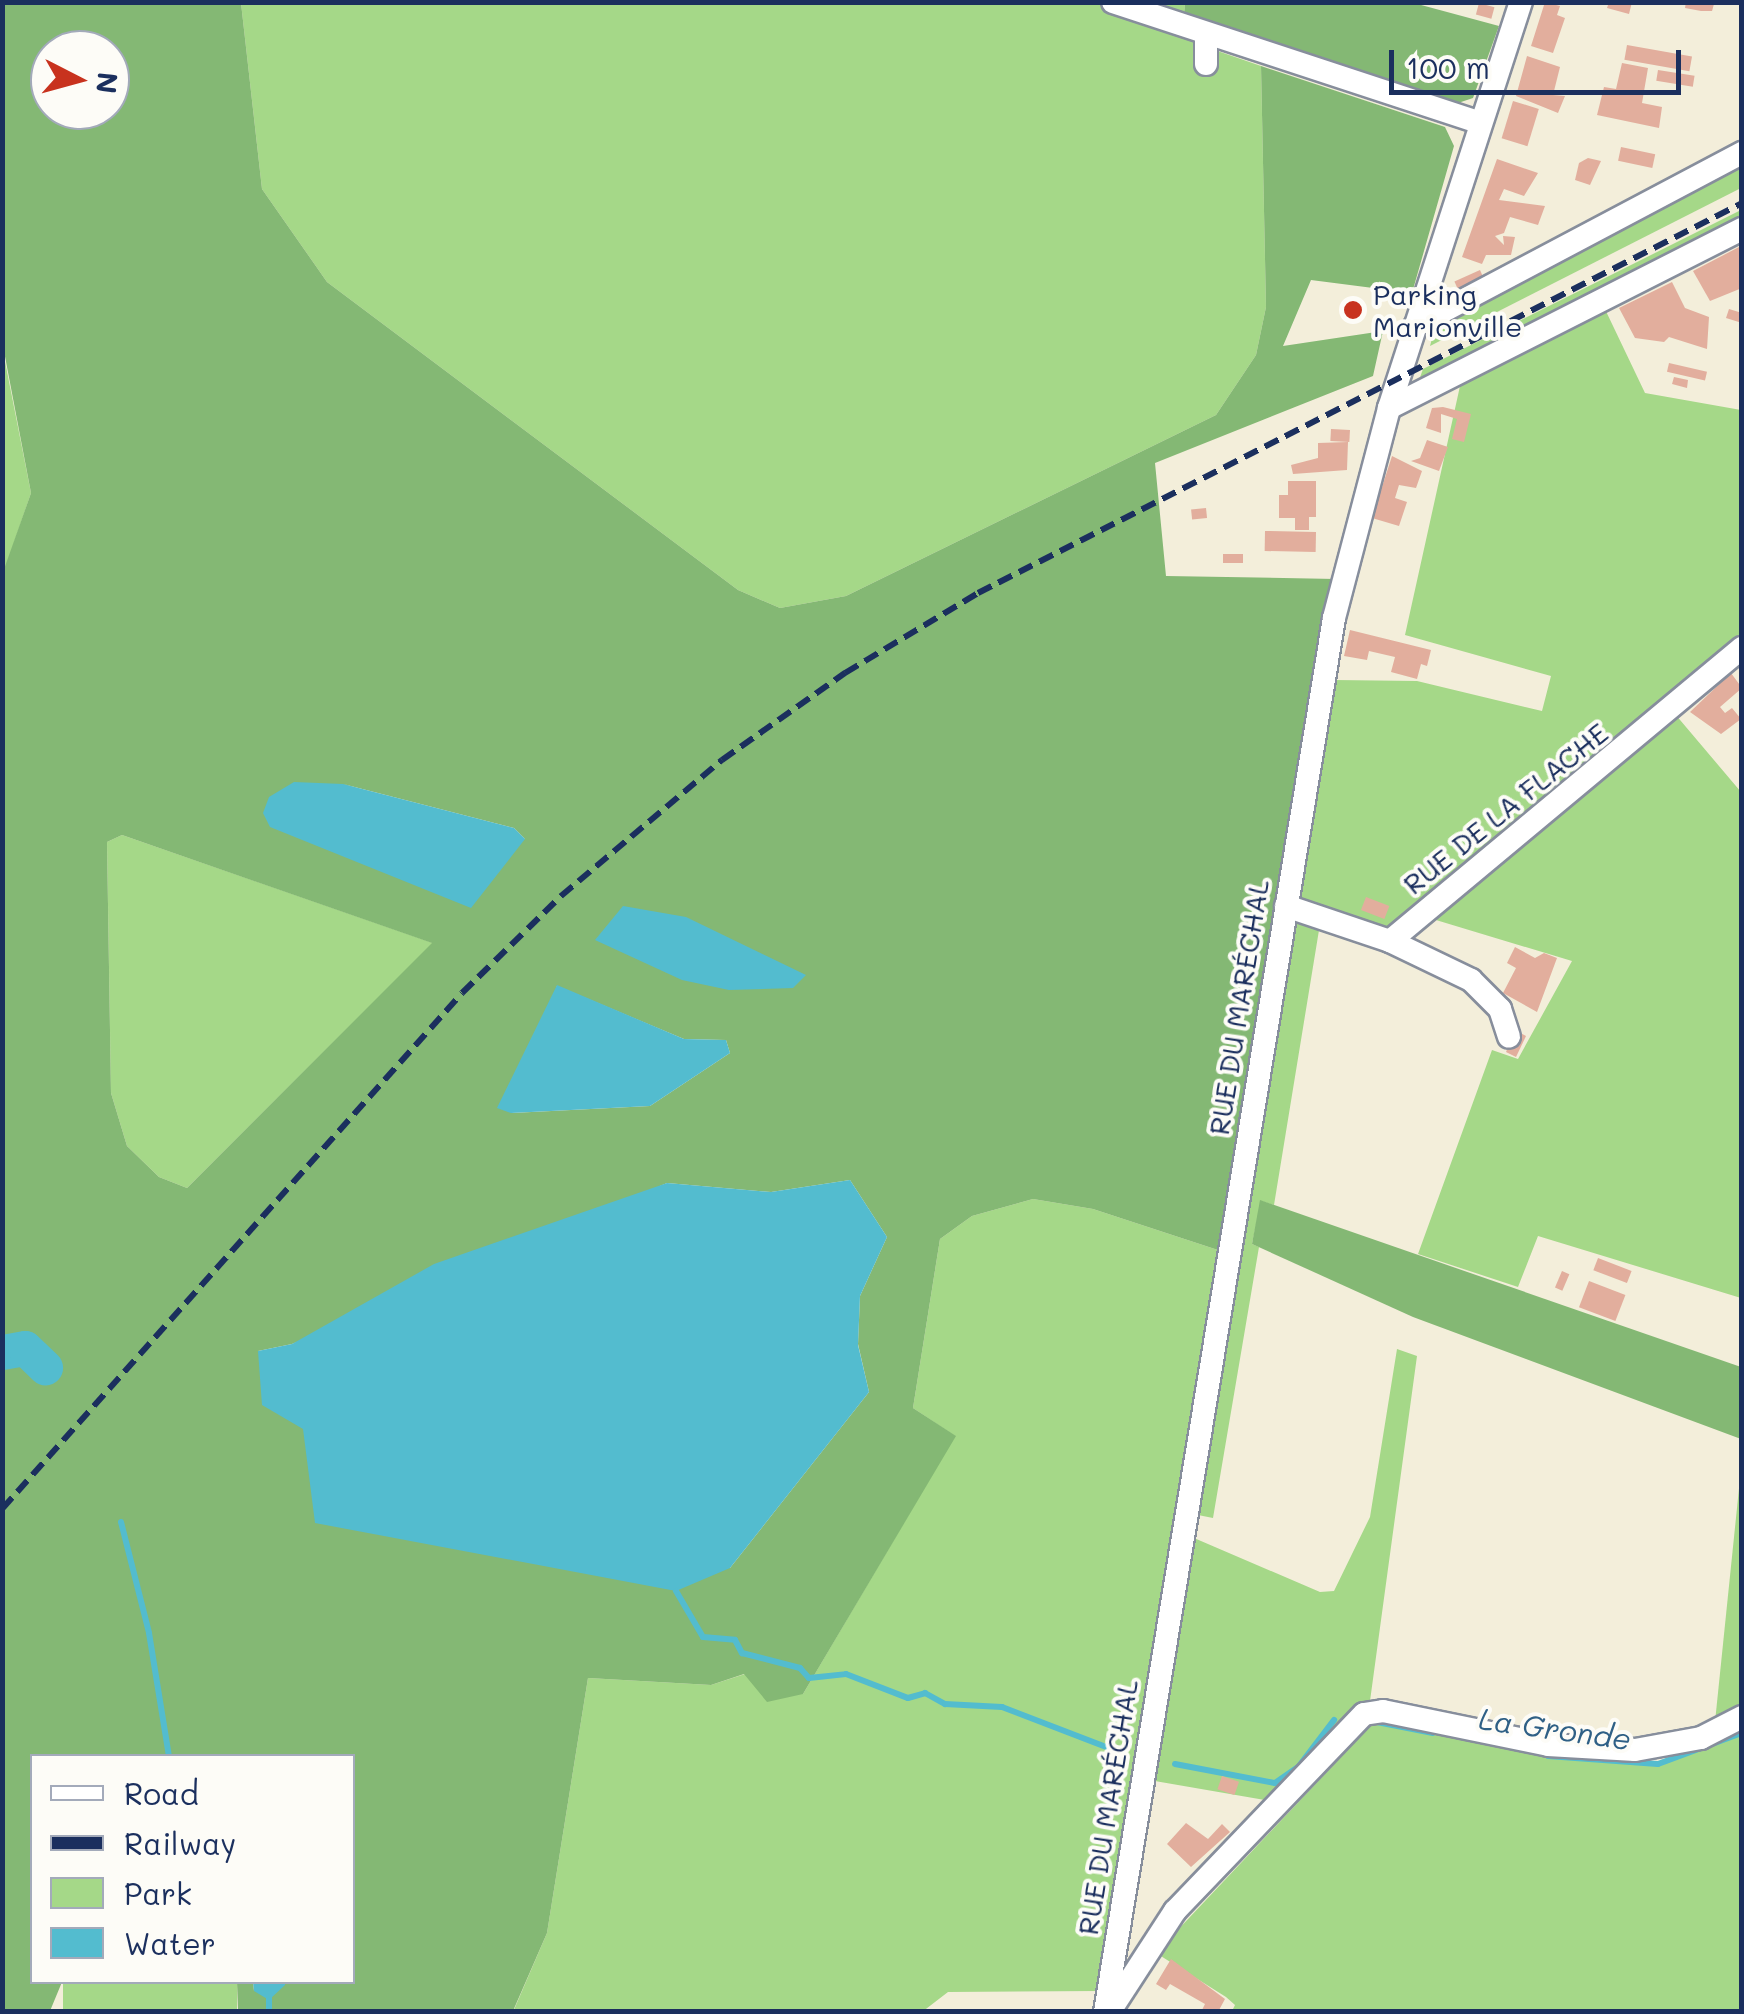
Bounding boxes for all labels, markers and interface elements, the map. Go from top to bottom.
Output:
north arrow [30,30,130,130]
scale bar [1394,30,1686,92]
text: 100 m [1406,47,1490,87]
text: N [89,70,127,95]
place label: Parking Marionville [1373,277,1522,343]
marker: Parking Marionville [1342,299,1364,321]
street label: RUE DE LA FLACHE [1396,715,1614,901]
street label: RUE DU MARÉCHAL [1201,877,1275,1137]
street label: RUE DU MARÉCHAL [1070,1677,1144,1937]
water label: La Gronde [1477,1700,1633,1756]
legend [30,1754,355,1984]
text: Road [124,1773,199,1813]
text: Railway [124,1823,236,1863]
text: Park [124,1873,192,1913]
text: Water [124,1923,216,1963]

